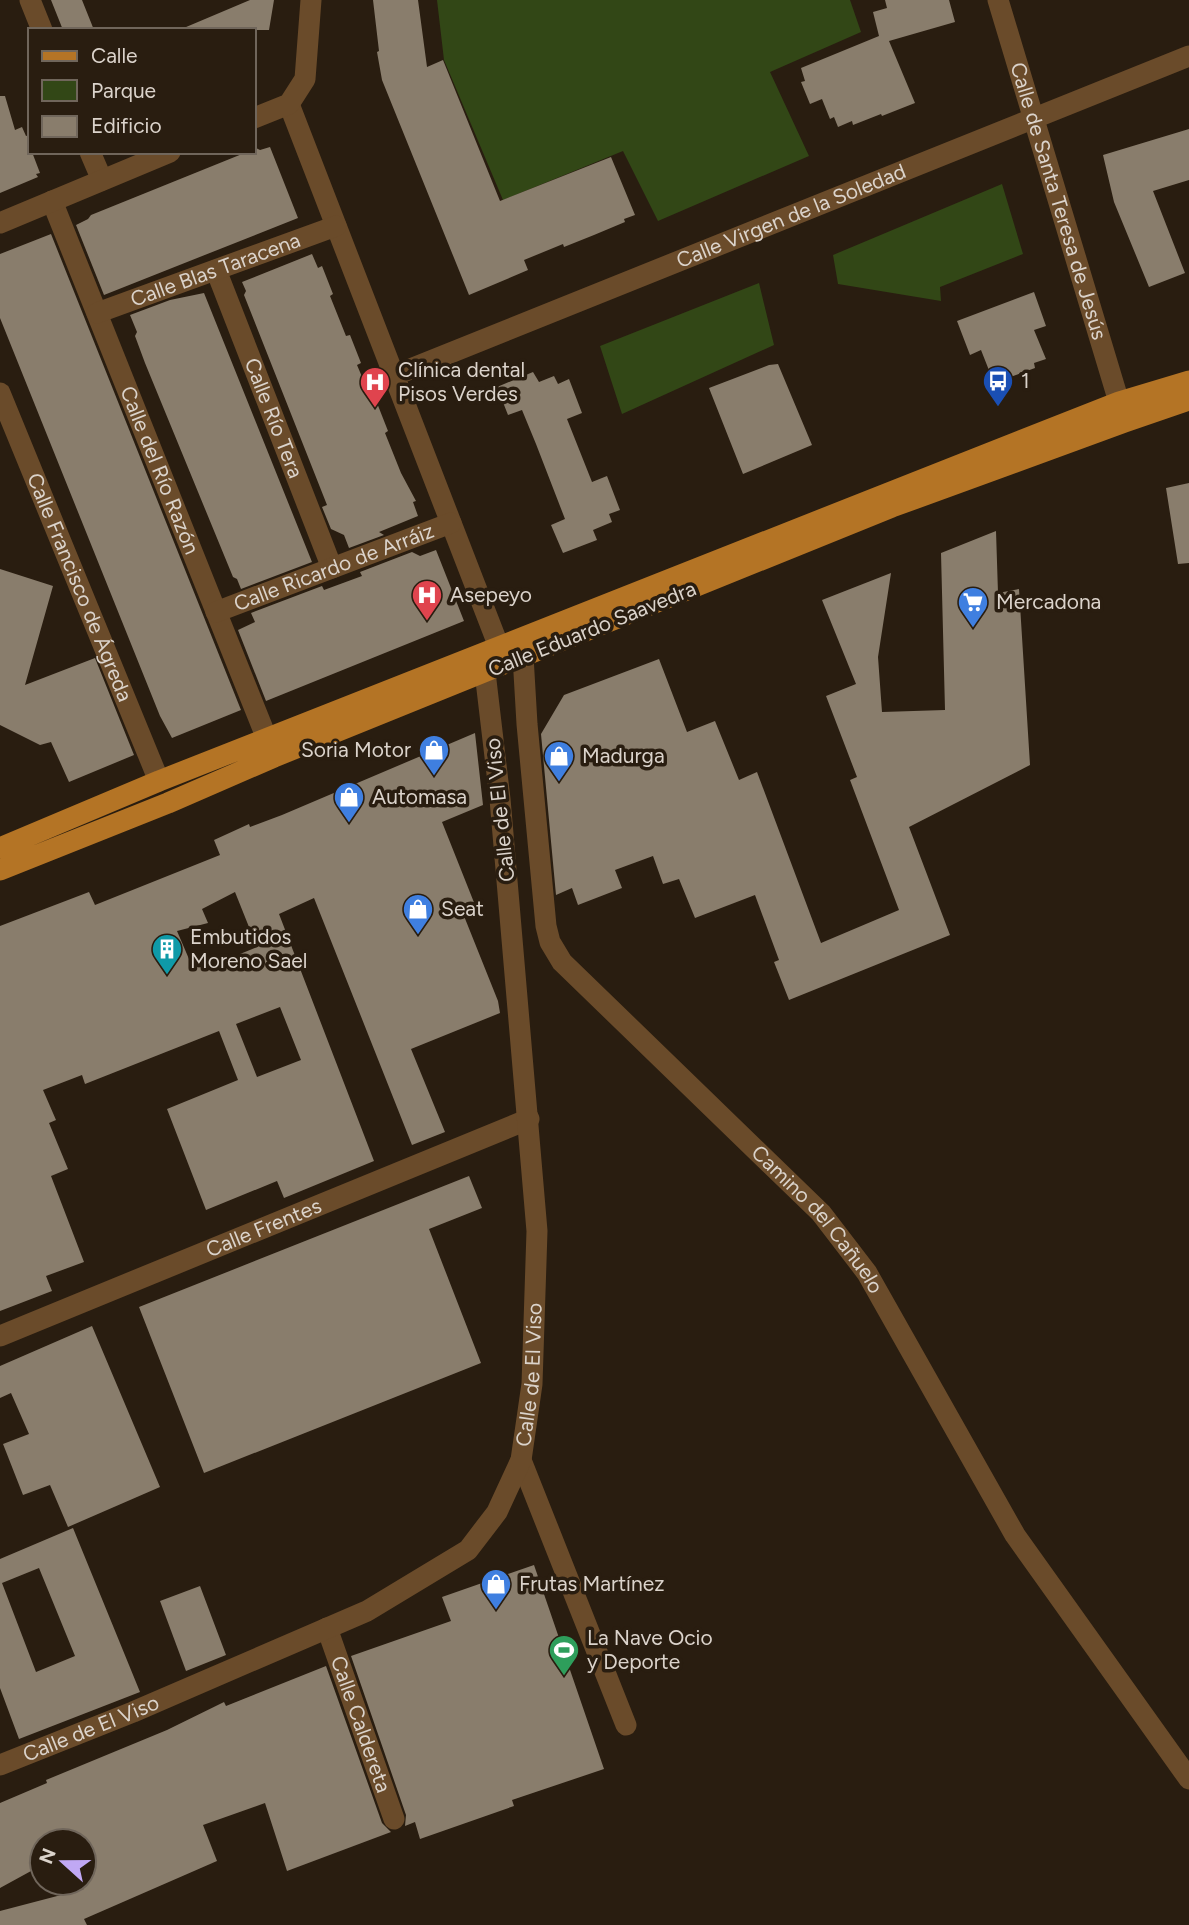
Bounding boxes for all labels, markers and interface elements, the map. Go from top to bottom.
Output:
legend [28,28,256,154]
text: Calle [91,43,138,68]
street label: Calle de Santa Teresa de Jesús [1005,59,1113,343]
text: Parque [91,78,156,103]
text: Edificio [91,113,162,138]
street label: Calle Virgen de la Soledad [673,158,909,273]
street label: Calle Blas Taracena [127,227,304,312]
street label: Calle Río Tera [239,354,309,482]
place label: Clínica dental Pisos Verdes [398,357,525,406]
bus stop icon: 1 [981,364,1015,408]
hospital icon: Clínica dental Pisos Verdes [358,365,392,409]
place label: 1 [1021,368,1030,393]
street label: Calle del Río Razón [115,382,205,558]
street label: Calle Francisco de Ágreda [22,469,138,705]
street label: Calle Ricardo de Arráiz [230,518,437,616]
street label: Calle Eduardo Saavedra [484,575,699,682]
hospital icon: Asepeyo [410,578,444,622]
place label: Asepeyo [450,582,532,607]
supermarket icon: Mercadona [956,585,990,629]
place label: Mercadona [996,589,1101,614]
shop icon: Soria Motor [417,733,451,777]
place label: Soria Motor [301,737,411,762]
street label: Calle de El Viso [480,737,519,883]
shop icon: Madurga [542,739,576,783]
place label: Madurga [582,743,665,768]
shop icon: Automasa [332,780,366,824]
place label: Automasa [372,784,467,809]
shop icon: Seat [401,892,435,936]
place label: Seat [441,896,484,921]
place label: Embutidos Moreno Sael [190,924,307,973]
building icon: Embutidos Moreno Sael [150,932,184,976]
street label: Camino del Cañuelo [747,1140,889,1297]
street label: Calle Frentes [202,1193,325,1262]
street label: Calle de El Viso [510,1302,547,1448]
shop icon: Frutas Martínez [479,1567,513,1611]
place label: Frutas Martínez [519,1571,664,1596]
place label: La Nave Ocio y Deporte [587,1625,713,1674]
sports icon: La Nave Ocio y Deporte [547,1633,581,1677]
street label: Calle Caldereta [326,1652,397,1796]
street label: Calle de El Viso [19,1689,163,1767]
north arrow [28,1827,98,1897]
text: N [34,1845,61,1867]

